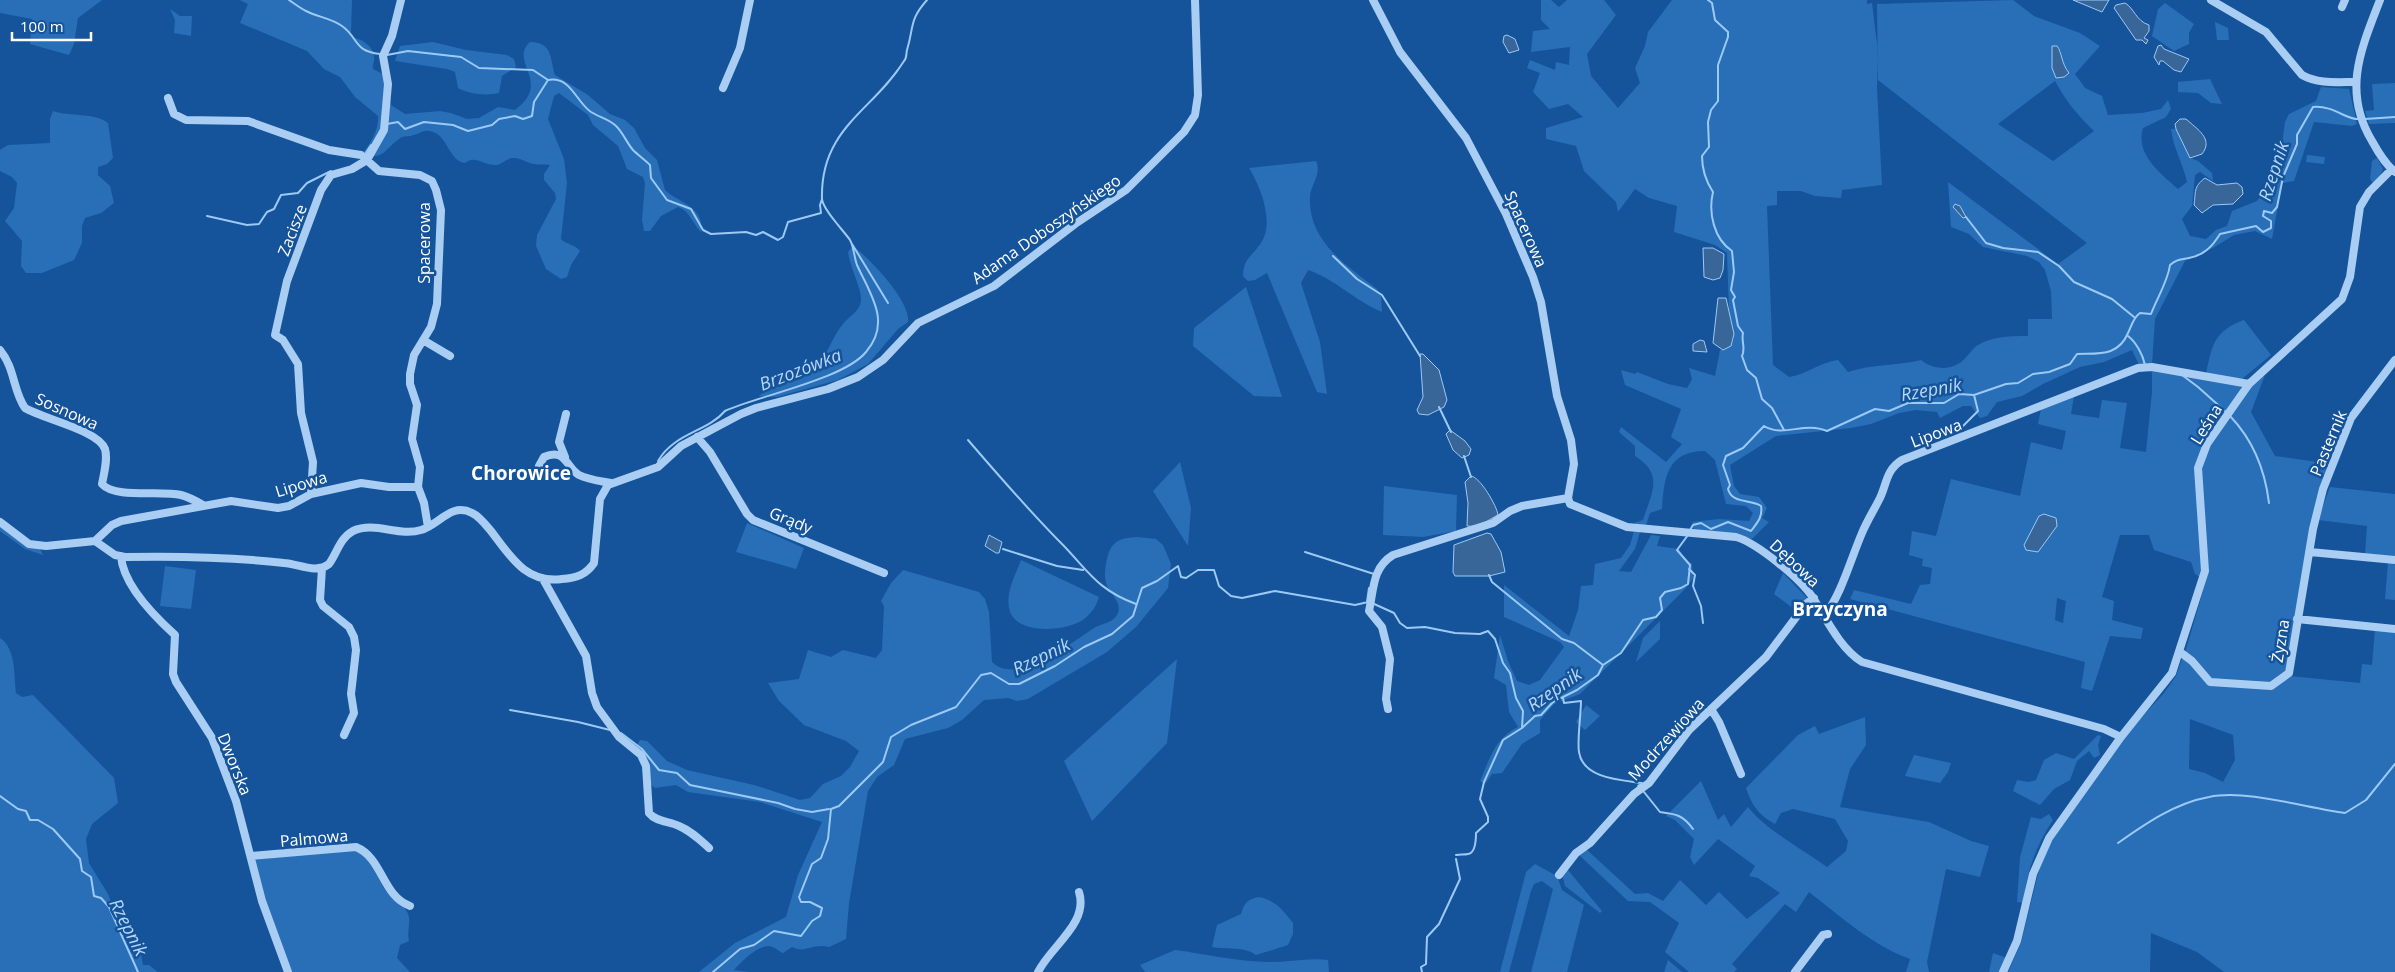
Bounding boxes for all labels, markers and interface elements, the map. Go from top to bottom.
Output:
scale bar [12,10,91,42]
text: 100 m [20,16,64,36]
water label: Rzepnik [2252,137,2294,204]
street label: Adama Doboszyńskiego [967,169,1125,289]
street label: Spacerowa [1499,187,1553,271]
street label: Zacisze [272,201,312,259]
street label: Spacerowa [413,202,435,284]
water label: Brzozówka [756,342,844,396]
water label: Rzepnik [1899,372,1964,406]
street label: Sosnowa [32,387,102,435]
street label: Leśna [2185,400,2227,448]
street label: Pasternik [2304,406,2352,479]
street label: Lipowa [1907,413,1965,453]
district label: Chorowice [471,460,571,486]
street label: Lipowa [272,466,330,502]
street label: Grądy [766,501,817,539]
street label: Dębowa [1765,534,1825,592]
district label: Brzyczyna [1792,596,1888,622]
street label: Żyzna [2266,618,2294,664]
water label: Rzepnik [1008,631,1075,680]
water label: Rzepnik [1522,661,1587,716]
street label: Modrzewiowa [1623,693,1709,785]
street label: Dworska [213,730,257,798]
street label: Palmowa [279,824,349,852]
water label: Rzepnik [104,894,154,961]

